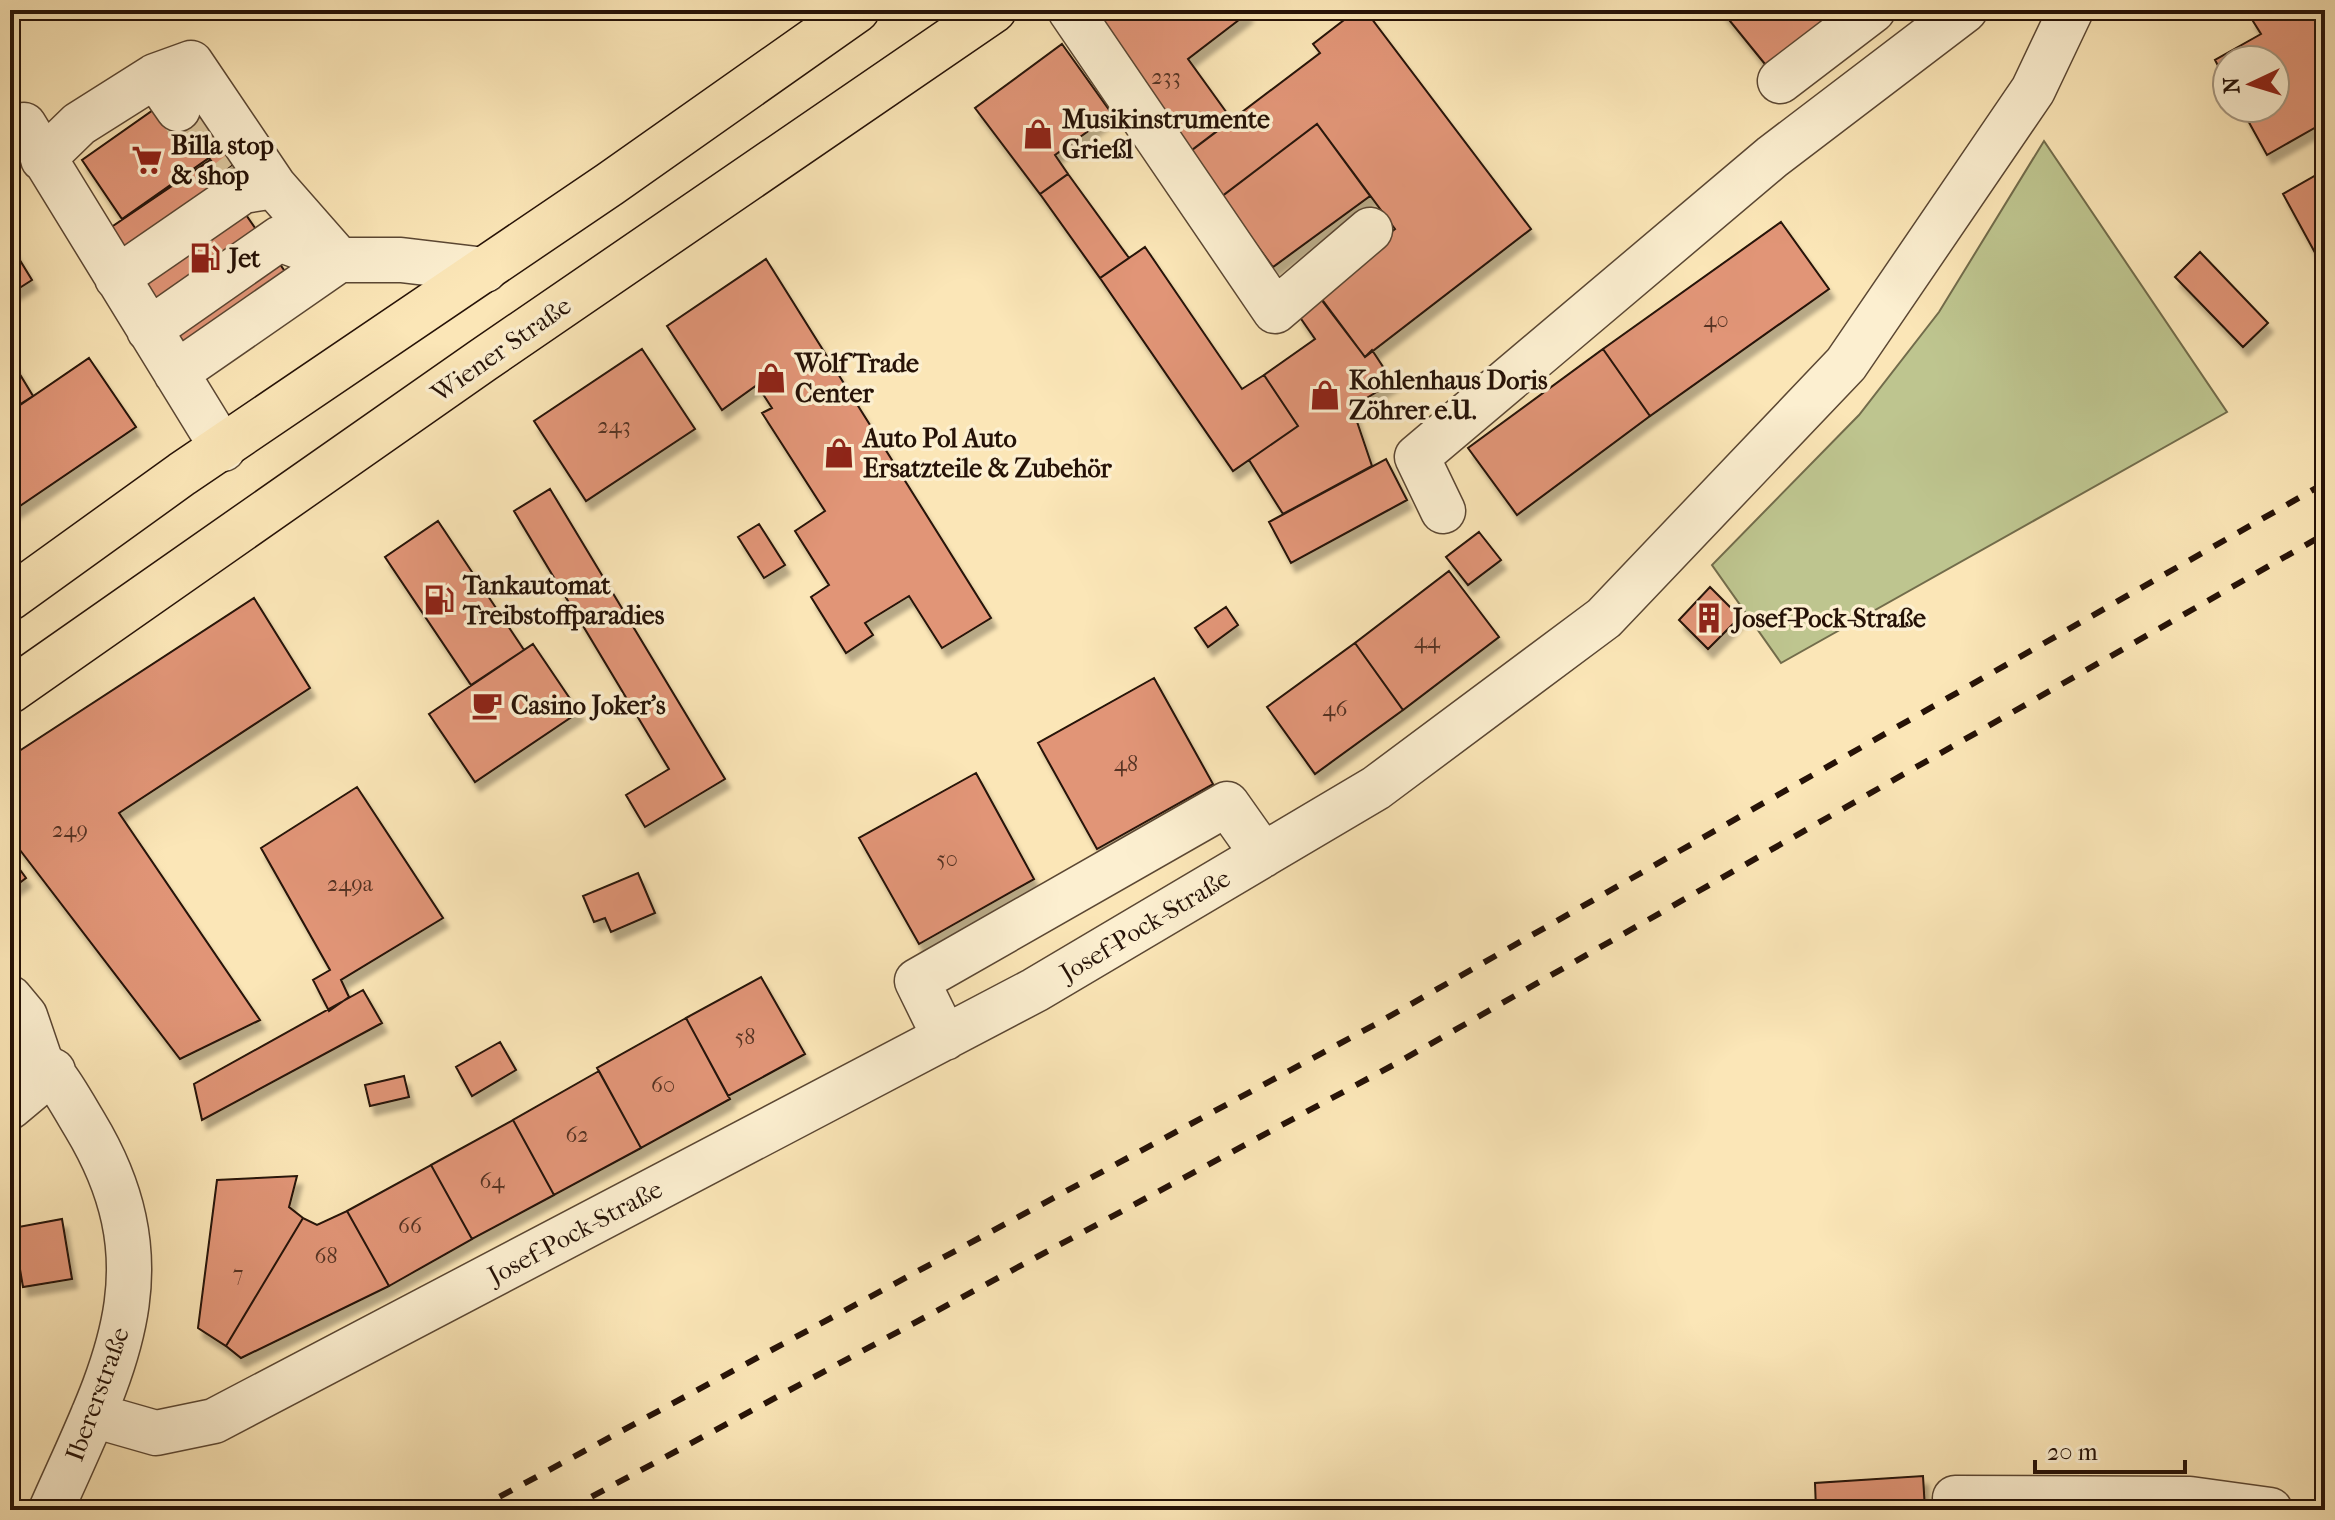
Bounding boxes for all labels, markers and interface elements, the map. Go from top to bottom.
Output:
north arrow [2211,44,2291,124]
house number: 233 [1151,64,1181,90]
text: N [2218,76,2246,95]
place label: Musikinstrumente Grießl [1062,104,1270,165]
shop icon: Musikinstrumente Grießl [1021,117,1055,151]
place label: Billa stop & shop [171,130,274,191]
supermarket icon: Billa stop & shop [130,143,164,177]
fuel station icon: Jet [188,241,222,275]
place label: Jet [226,243,261,274]
street label: Wiener Straße [425,290,577,409]
house number: 40 [1703,307,1729,333]
place label: Wolf Trade Center [794,348,919,409]
shop icon: Wolf Trade Center [754,361,788,395]
place label: Kohlenhaus Doris Zöhrer e.U. [1349,365,1548,426]
shop icon: Kohlenhaus Doris Zöhrer e.U. [1308,378,1342,412]
house number: 243 [597,413,631,439]
place label: Auto Pol Auto Ersatzteile & Zubehör [861,423,1112,484]
shop icon: Auto Pol Auto Ersatzteile & Zubehör [822,436,856,470]
place label: Tankautomat Treibstoffparadies [462,570,665,631]
fuel station icon: Tankautomat Treibstoffparadies [422,583,456,617]
building icon: Josef-Pock-Straße [1692,601,1726,635]
place label: Josef-Pock-Straße [1730,603,1926,634]
house number: 44 [1414,628,1441,654]
cafe icon: Casino Joker's [470,688,504,722]
place label: Casino Joker's [511,690,666,721]
house number: 46 [1323,696,1348,722]
house number: 48 [1114,751,1138,777]
house number: 249 [52,817,88,843]
house number: 50 [936,846,958,872]
street label: Josef-Pock-Straße [1053,862,1236,989]
house number: 249a [327,871,374,897]
house number: 58 [735,1024,755,1050]
house number: 60 [651,1072,675,1098]
house number: 62 [565,1122,589,1148]
house number: 64 [480,1168,505,1194]
street label: Josef-Pock-Straße [481,1173,668,1292]
house number: 66 [398,1213,422,1239]
house number: 68 [315,1243,337,1269]
house number: 7 [233,1261,243,1287]
street label: Ibererstraße [59,1323,136,1465]
scale bar [2035,1424,2185,1474]
text: 20 m [2047,1438,2098,1466]

